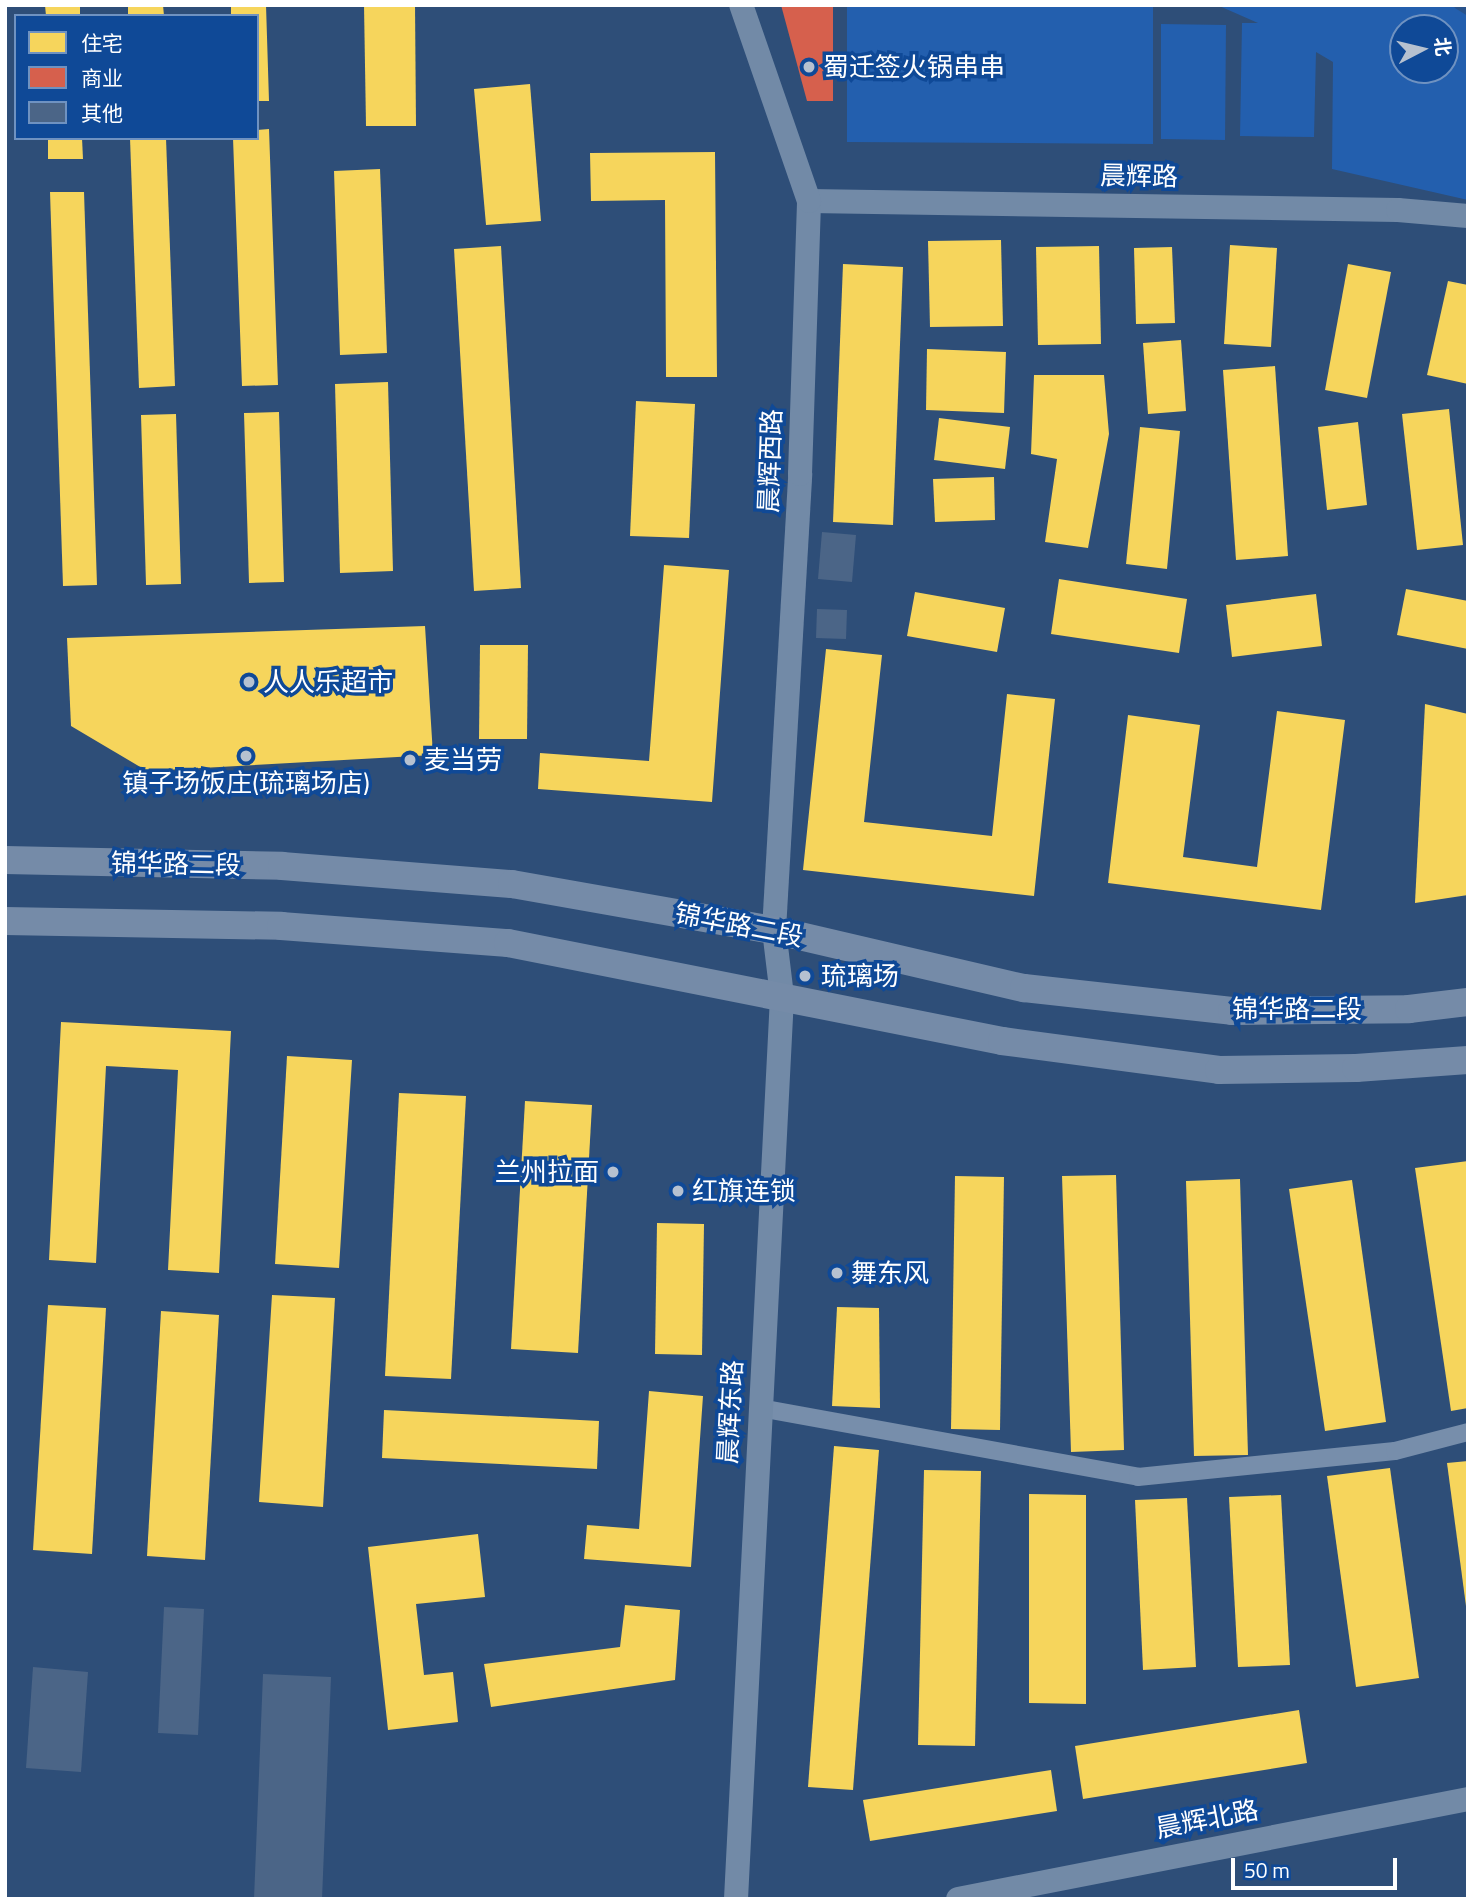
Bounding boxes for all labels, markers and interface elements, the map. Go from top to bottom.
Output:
legend [14,14,259,140]
north arrow [1389,14,1459,84]
text: 住宅 [81,27,123,59]
text: 北 [1428,35,1459,58]
place label: 蜀迁签火锅串串 [823,51,1005,83]
marker: 蜀迁签火锅串串 [801,59,817,75]
text: 商业 [81,62,123,94]
text: 其他 [81,97,123,129]
street label: 晨辉路 [1100,160,1178,192]
street label: 晨辉西路 [753,408,787,514]
place label: 人人乐超市 [263,666,393,698]
marker: 人人乐超市 [241,674,257,690]
place label: 麦当劳 [424,744,502,776]
marker: 镇子场饭庄(琉璃场店) [238,748,254,764]
marker: 麦当劳 [402,752,418,768]
place label: 镇子场饭庄(琉璃场店) [122,767,370,799]
street label: 锦华路二段 [111,847,241,881]
street label: 锦华路二段 [672,897,806,953]
place label: 琉璃场 [821,960,899,992]
marker: 琉璃场 [795,966,815,986]
street label: 锦华路二段 [1232,993,1362,1025]
place label: 兰州拉面 [495,1156,599,1188]
marker: 兰州拉面 [605,1164,621,1180]
place label: 红旗连锁 [692,1175,796,1207]
marker: 红旗连锁 [670,1183,686,1199]
place label: 舞东风 [851,1257,929,1289]
marker: 舞东风 [829,1265,845,1281]
street label: 晨辉东路 [712,1359,748,1465]
street label: 晨辉北路 [1153,1794,1261,1844]
scale bar [1235,1844,1401,1888]
text: 50 m [1244,1854,1290,1886]

